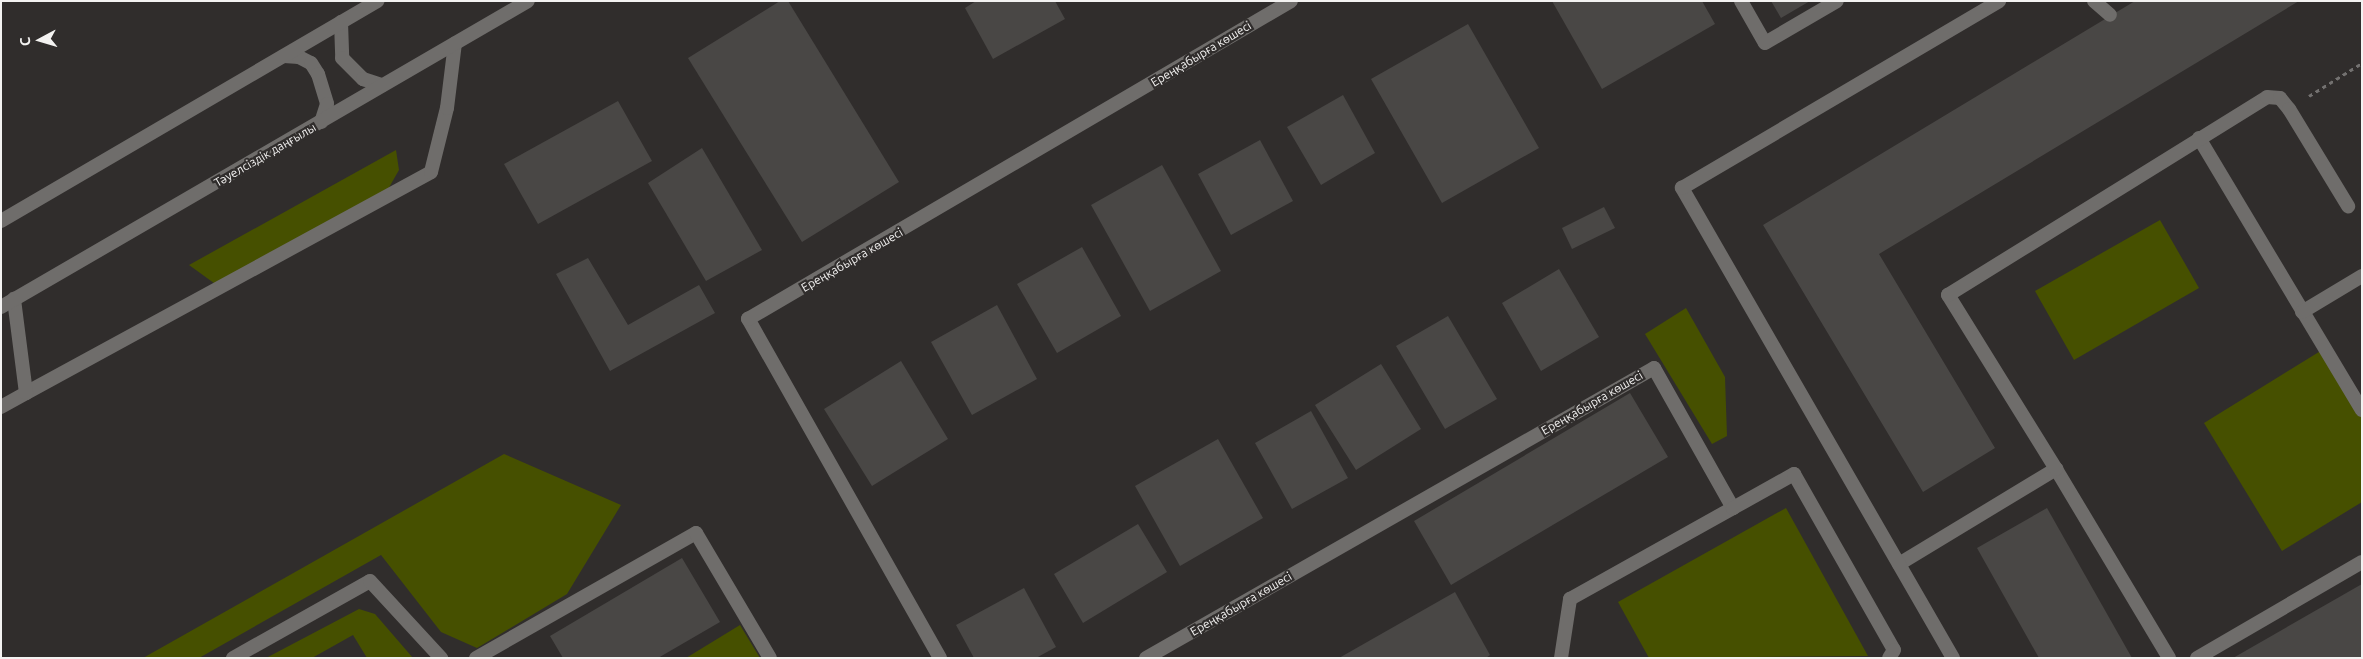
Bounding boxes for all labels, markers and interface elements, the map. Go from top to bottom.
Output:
north arrow [15,15,65,65]
street label: Ереңқабырға көшесі [1148,18,1254,90]
text: С [17,36,34,47]
street label: Тәуелсіздік даңғылы [212,120,318,190]
street label: Ереңқабырға көшесі [799,225,905,295]
street label: Ереңқабырға көшесі [1539,368,1645,438]
street label: Ереңқабырға көшесі [1188,569,1294,639]

